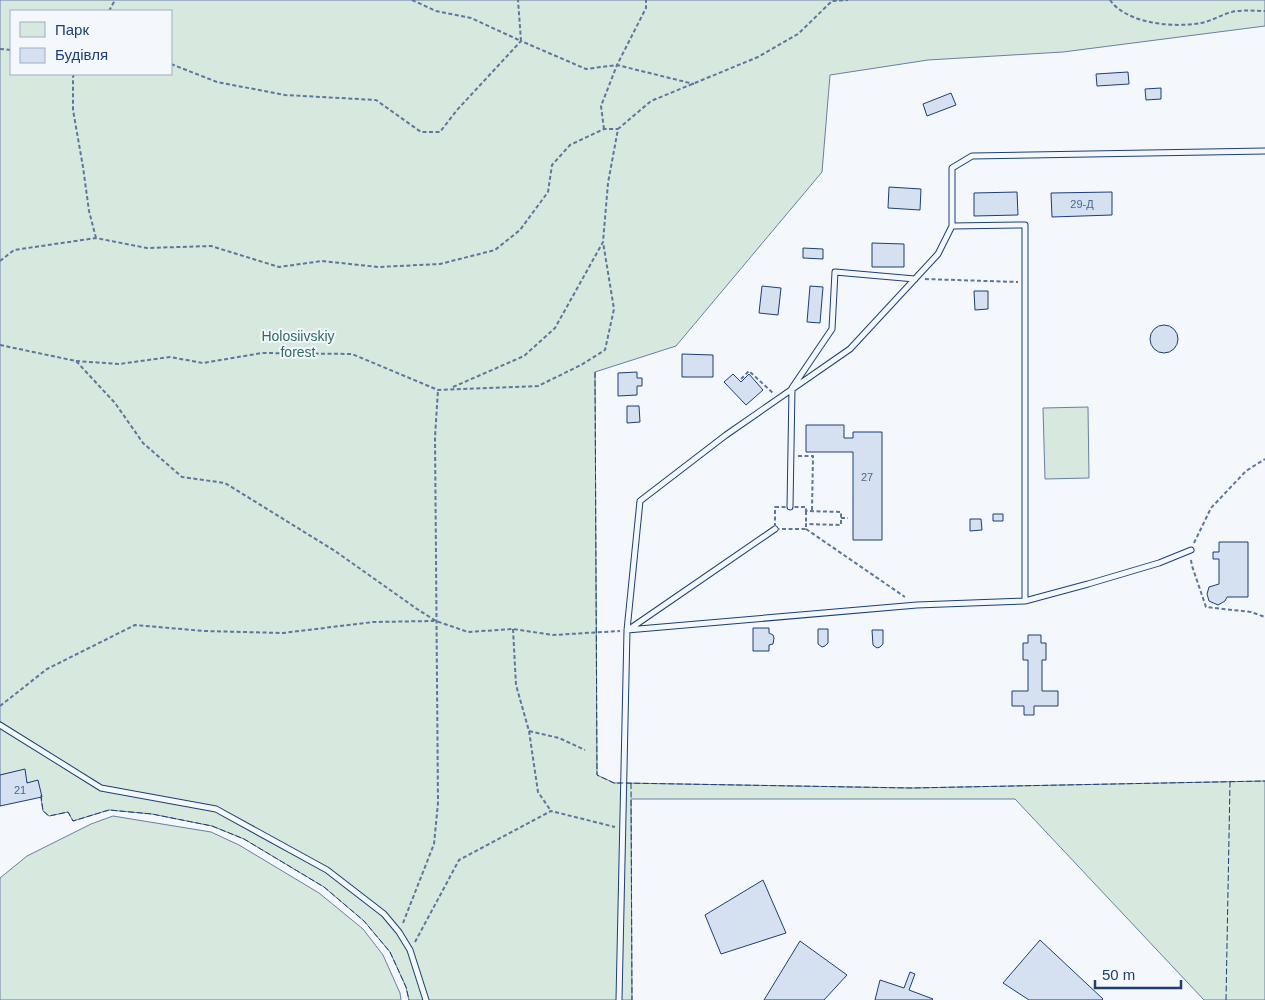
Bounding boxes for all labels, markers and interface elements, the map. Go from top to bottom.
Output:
legend [10,10,172,75]
text: Парк [55,21,89,38]
text: Будівля [55,46,108,63]
house number: 29-Д [1070,198,1094,210]
park label: Holosiivskiy forest [261,328,335,360]
house number: 27 [861,471,873,483]
house number: 21 [14,784,26,796]
scale bar [1095,958,1181,990]
text: 50 m [1102,966,1135,983]

